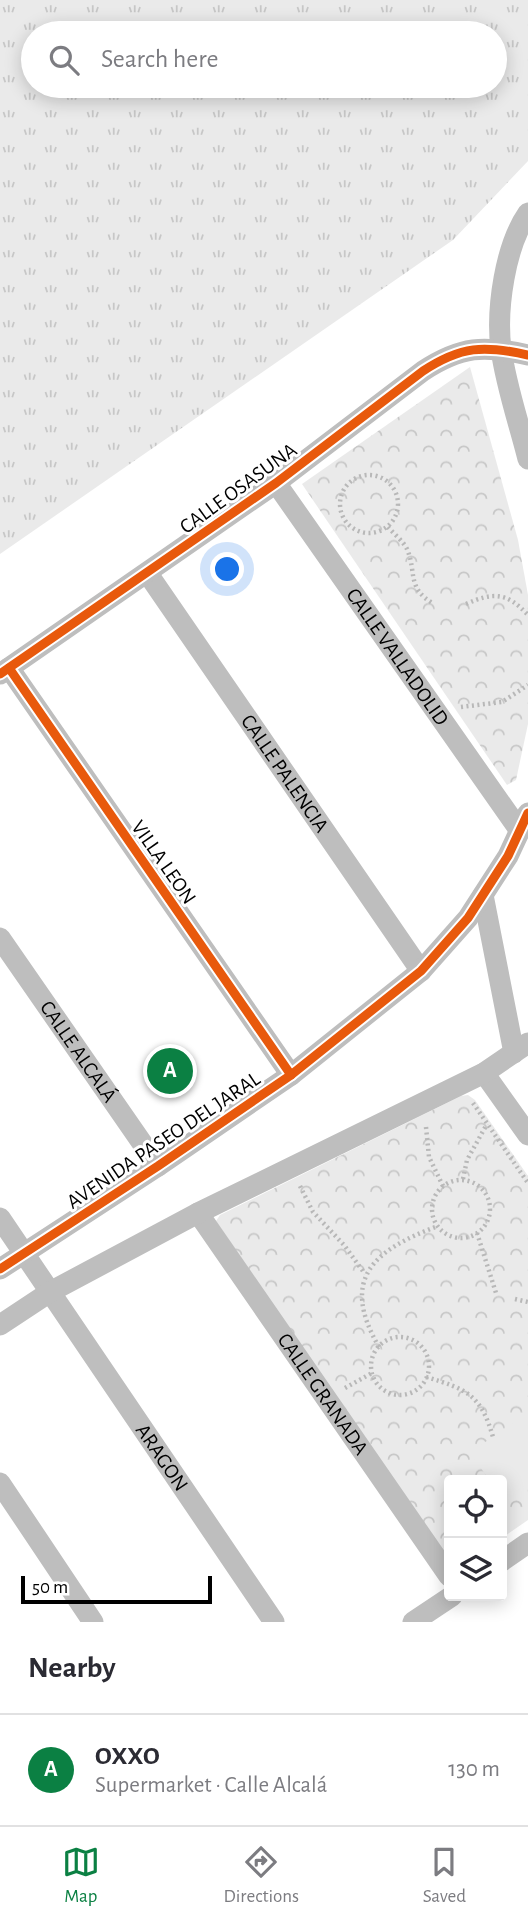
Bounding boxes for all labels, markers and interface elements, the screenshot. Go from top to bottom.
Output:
search box [21,21,507,98]
icon: search [45,41,83,79]
text: Search here [101,46,219,72]
street label: CALLE OSASUNA [176,439,301,538]
your location [210,552,244,586]
street label: CALLE VALLADOLID [342,584,452,729]
street label: CALLE PALENCIA [237,711,332,836]
street label: VILLA LEON [127,817,200,908]
street label: CALLE ALCALÁ [36,997,122,1106]
pin: A [147,1045,193,1097]
street label: AVENIDA PASEO DEL JARAL [61,1066,265,1214]
street label: CALLE GRANADA [274,1330,372,1459]
street label: ARAGON [132,1420,192,1495]
map controls [444,1475,507,1601]
button: locate [444,1475,507,1538]
button: layers [444,1538,507,1601]
scale bar [21,1573,212,1605]
text: 50 m [32,1578,68,1597]
text: Nearby [28,1653,116,1683]
text: OXXO [95,1743,160,1769]
text: A [44,1758,58,1781]
text: 130 m [448,1758,500,1781]
text: Supermarket · Calle Alcalá [95,1774,327,1797]
tab: Map [62,1843,100,1908]
tab: Directions [223,1843,299,1908]
tab: Saved [423,1843,466,1908]

